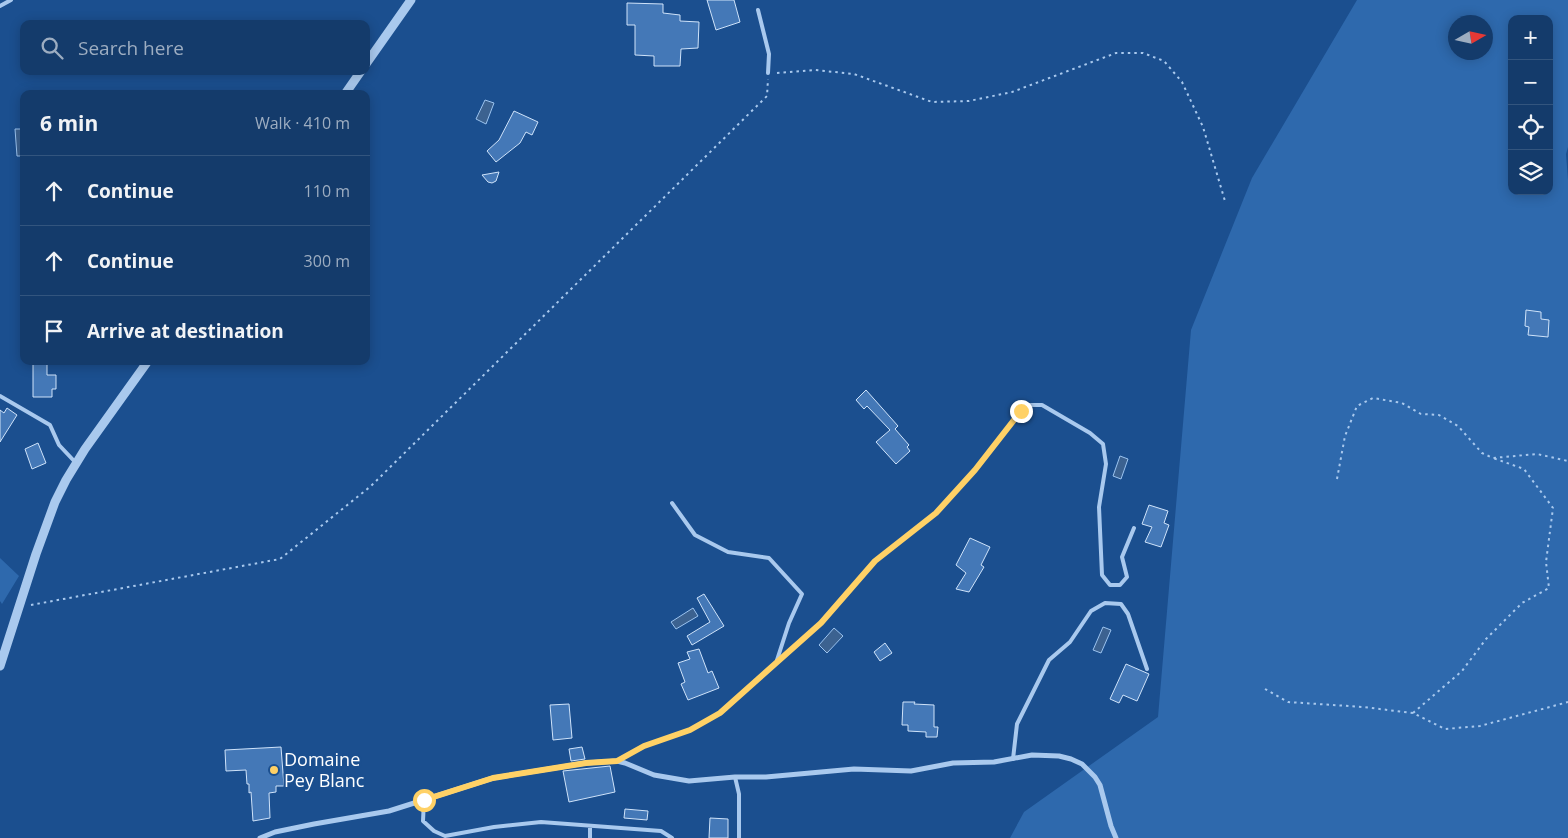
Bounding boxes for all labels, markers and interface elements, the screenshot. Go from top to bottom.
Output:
north arrow [1448,15,1493,60]
map controls [1508,15,1553,195]
button: + [1508,15,1553,60]
search box [20,20,370,75]
icon: search [38,34,66,62]
text: Search here [78,35,184,61]
button: − [1508,60,1553,105]
button: locate [1508,105,1553,150]
text: 6 min [40,109,98,137]
text: Walk · 410 m [255,112,350,134]
button: layers [1508,150,1553,195]
icon: ahead [40,177,68,205]
text: Continue [87,178,174,204]
text: 110 m [304,180,350,202]
icon: ahead [40,247,68,275]
text: Continue [87,248,174,274]
text: 300 m [304,250,350,272]
icon: arrive [40,317,68,345]
text: Arrive at destination [87,318,284,344]
route end [1010,400,1033,423]
place label: Domaine Pey Blanc [284,747,365,792]
marker: Domaine Pey Blanc [268,764,280,776]
route start [413,789,436,812]

